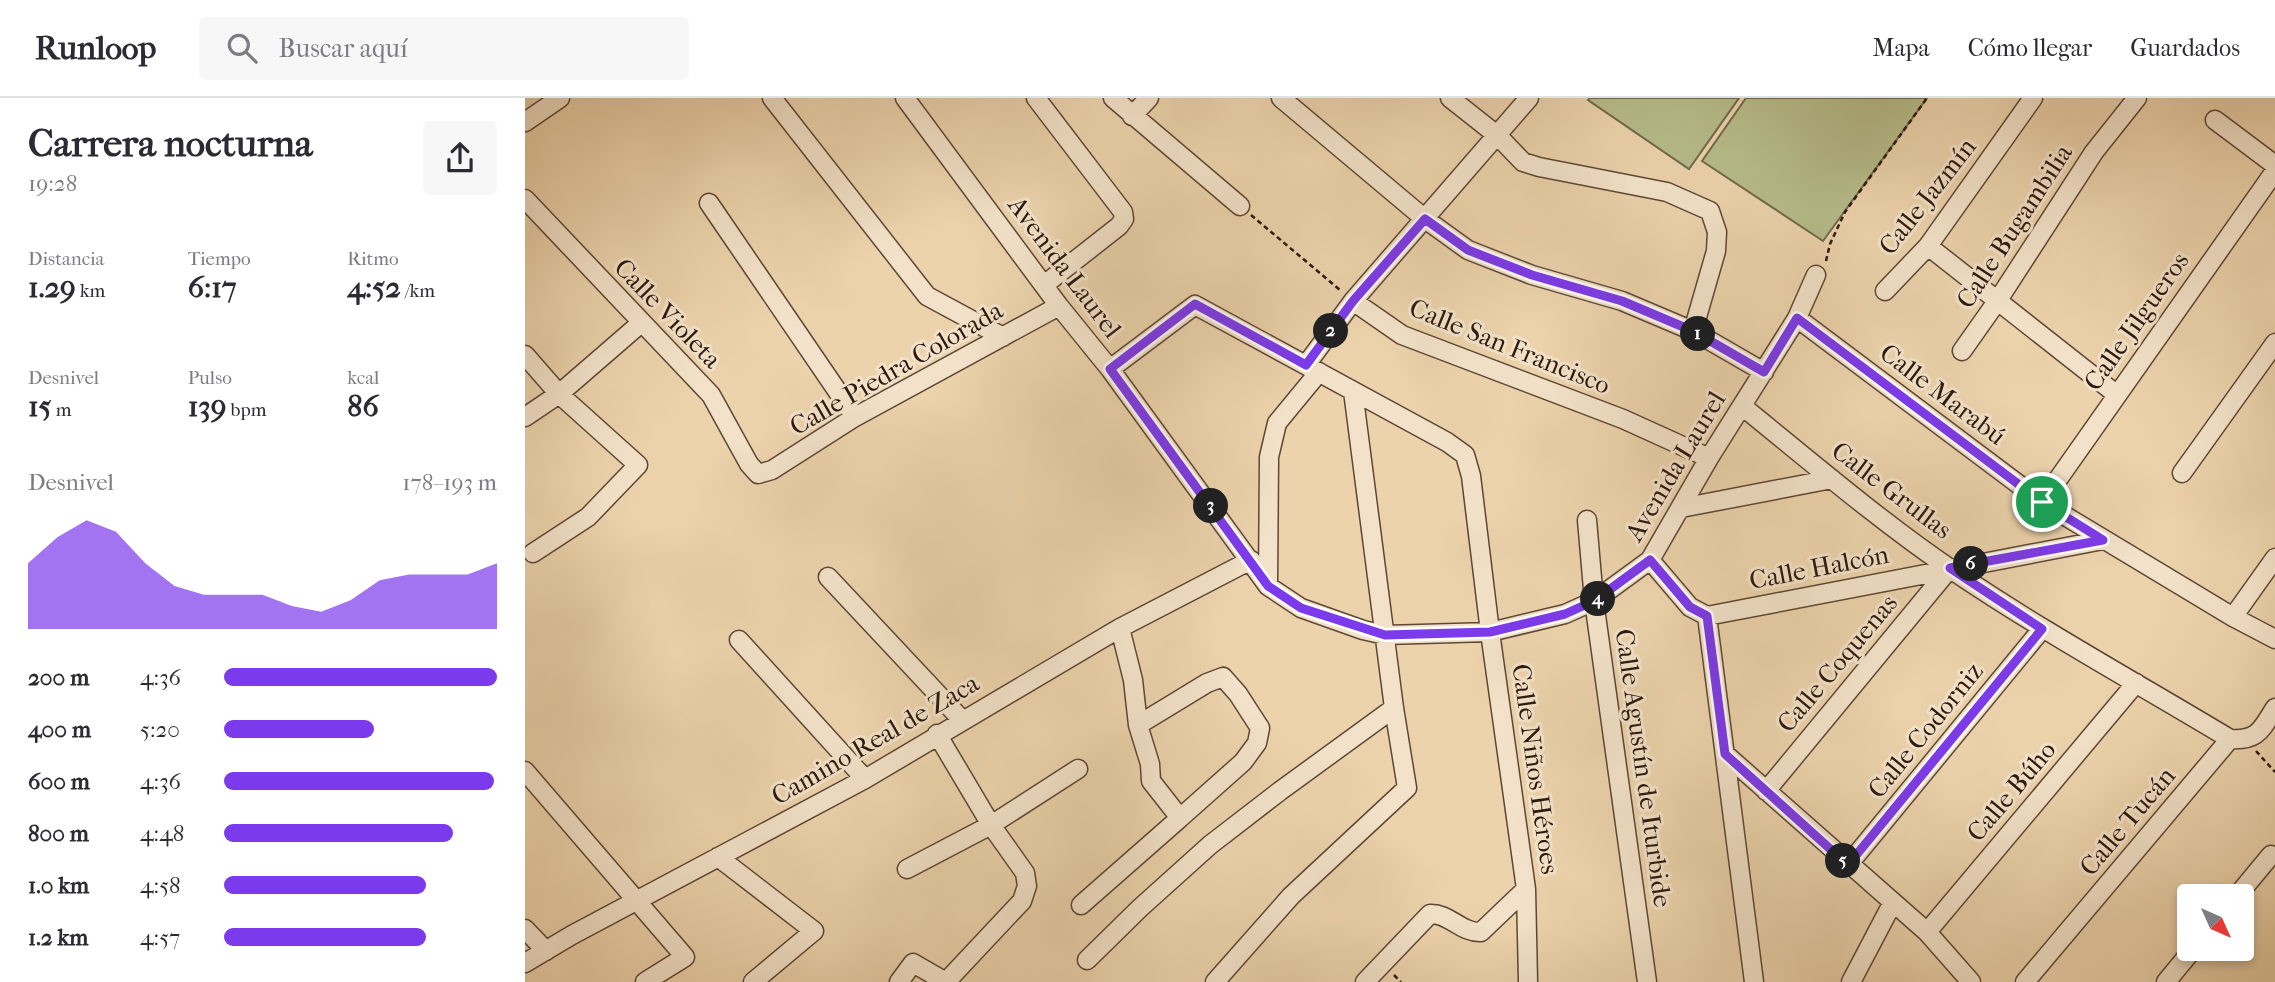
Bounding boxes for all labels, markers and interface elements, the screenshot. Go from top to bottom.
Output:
search box [199,17,689,80]
text: Runloop [35,29,157,68]
icon: search [223,29,261,67]
text: Buscar aquí [279,33,408,64]
text: Mapa [1872,34,1930,62]
text: Cómo llegar [1968,34,2092,62]
text: Guardados [2130,34,2240,62]
text: Carrera nocturna [28,121,313,166]
button: share [423,121,497,195]
street label: Calle Jazmín [1872,132,1982,261]
street label: Calle Bugambilia [1950,138,2079,314]
text: 19:28 [28,170,77,197]
street label: Avenida Laurel [1001,190,1128,344]
street label: Calle Jilgueros [2077,246,2196,396]
text: Distancia [28,248,104,270]
text: Tiempo [188,248,251,270]
text: Ritmo [347,248,399,270]
street label: Calle Violeta [608,252,728,375]
text: 1.29 [28,270,76,305]
text: 6:17 [188,270,236,305]
text: 4:52 [347,270,401,305]
text: km [76,280,105,302]
text: /km [401,280,435,302]
street label: Calle San Francisco [1405,292,1615,401]
street label: Calle Piedra Colorada [784,294,1009,442]
pin: 2 [1313,314,1349,348]
pin: 1 [1681,316,1715,352]
text: 2 [1326,319,1335,341]
text: 1 [1694,322,1701,344]
street label: Calle Marabú [1874,337,2012,452]
text: Desnivel [28,367,99,389]
text: Pulso [188,367,232,389]
text: kcal [347,367,379,389]
street label: Avenida Laurel [1618,386,1732,548]
text: 15 [28,389,52,424]
text: 139 [188,389,226,424]
text: 86 [347,389,379,424]
text: m [52,399,71,421]
text: bpm [226,399,266,421]
street label: Calle Grullas [1825,435,1958,546]
text: Desnivel [28,469,114,496]
text: 178–193 m [402,469,497,496]
pin [2012,472,2072,532]
icon: arrive [2023,483,2061,521]
pin: 3 [1193,488,1229,524]
text: 3 [1207,494,1214,516]
street label: Calle Halcón [1747,539,1891,596]
pin: 6 [1953,546,1989,582]
text: 6 [1965,552,1976,574]
pin: 4 [1581,582,1615,616]
text: 4 [1592,587,1603,609]
street label: Calle Coquenas [1771,588,1904,739]
street label: Calle Agustín de Iturbide [1609,627,1678,909]
street label: Calle Codorniz [1861,656,1989,804]
street label: Calle Niños Héroes [1505,662,1566,876]
text: 200 m [28,664,89,691]
text: 4:36 [140,664,181,691]
street label: Camino Real de Zaca [766,667,985,811]
text: 400 m [28,716,91,743]
text: 5:20 [140,716,180,743]
street label: Calle Búho [1960,735,2062,848]
street label: Calle Tucán [2073,761,2182,882]
text: 600 m [28,768,90,795]
text: 4:36 [140,768,181,795]
text: 800 m [28,820,89,847]
text: 4:48 [140,820,184,847]
pin: 5 [1825,844,1861,878]
text: 5 [1838,849,1847,871]
text: 1.0 km [28,872,89,899]
text: 4:58 [140,872,181,899]
north arrow [2177,884,2254,961]
map controls [2177,884,2254,961]
text: 1.2 km [28,924,88,951]
text: 4:57 [140,924,180,951]

